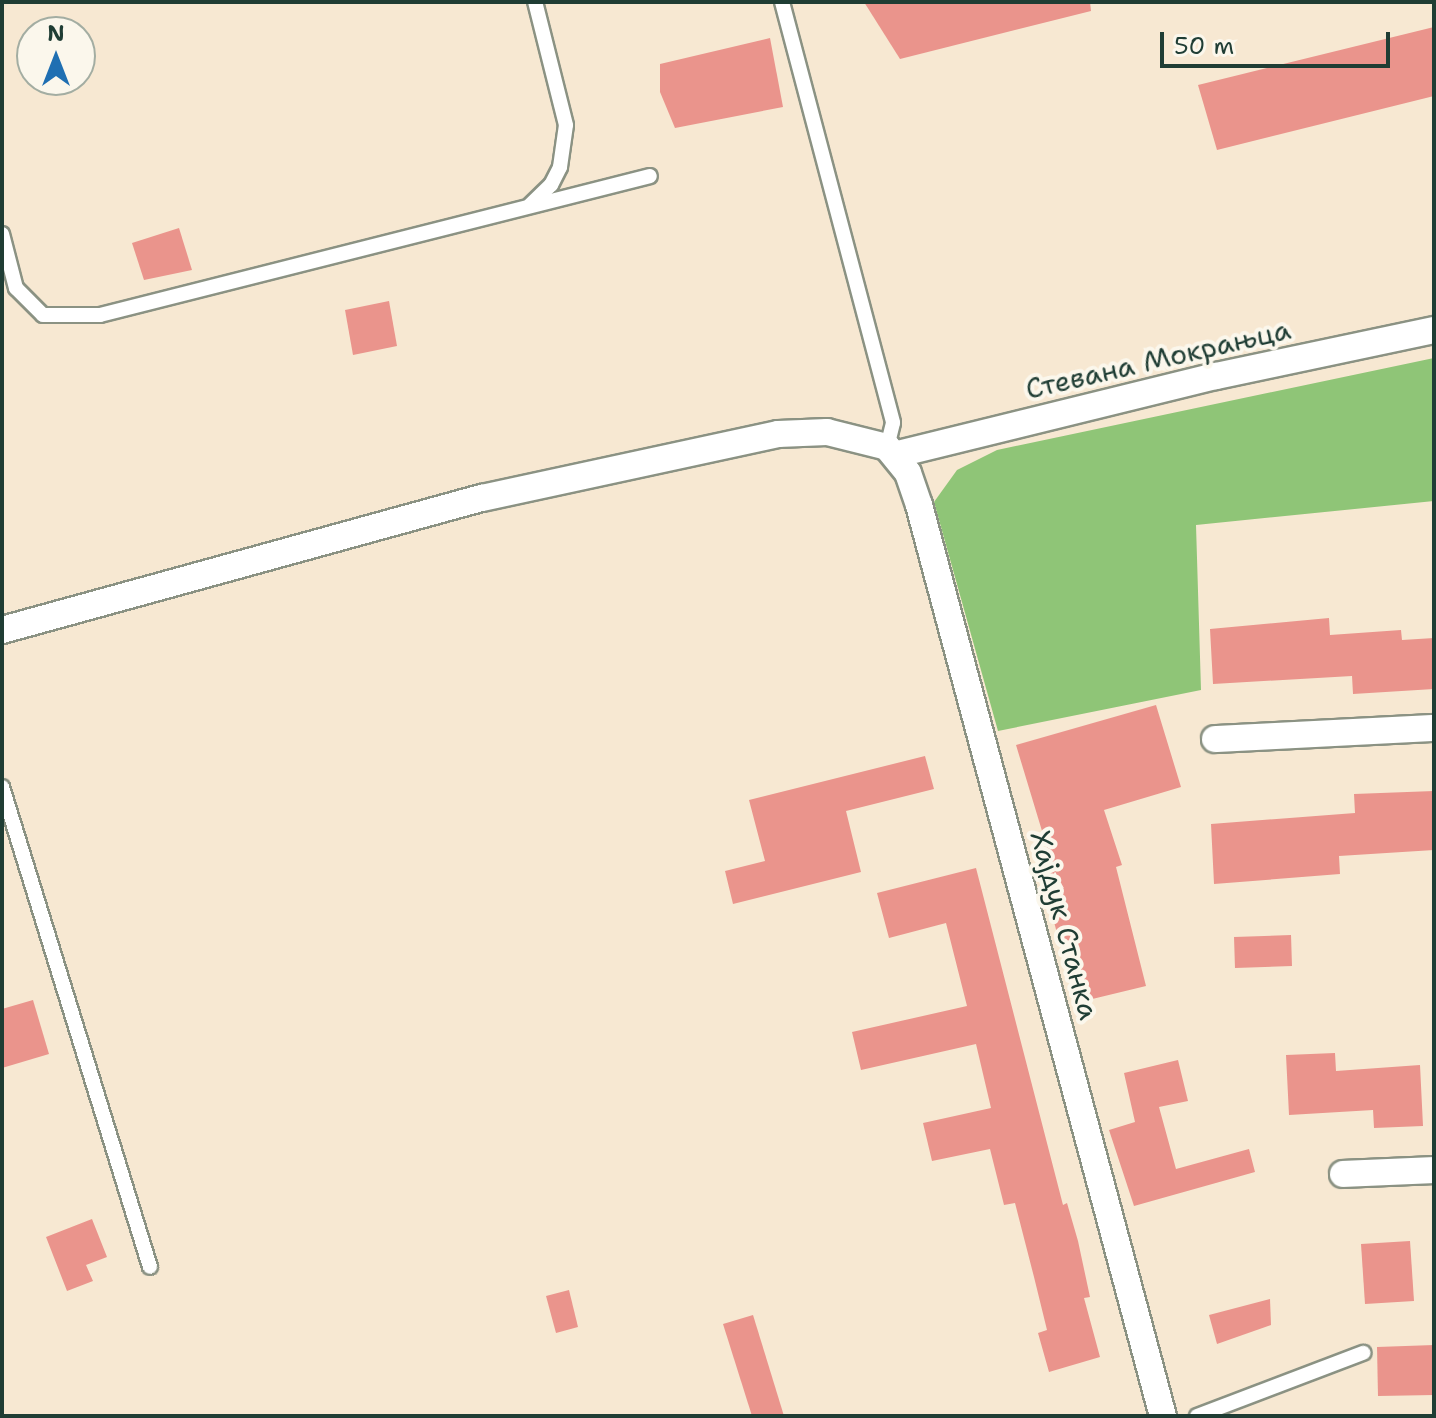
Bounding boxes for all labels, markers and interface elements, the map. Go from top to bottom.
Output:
north arrow [16,16,96,96]
scale bar [1164,16,1394,66]
text: N [47,19,65,48]
text: 50 m [1174,30,1234,62]
street label: Стевана Мокрањца [1022,312,1294,406]
street label: Хајдук Станка [1024,827,1106,1023]

